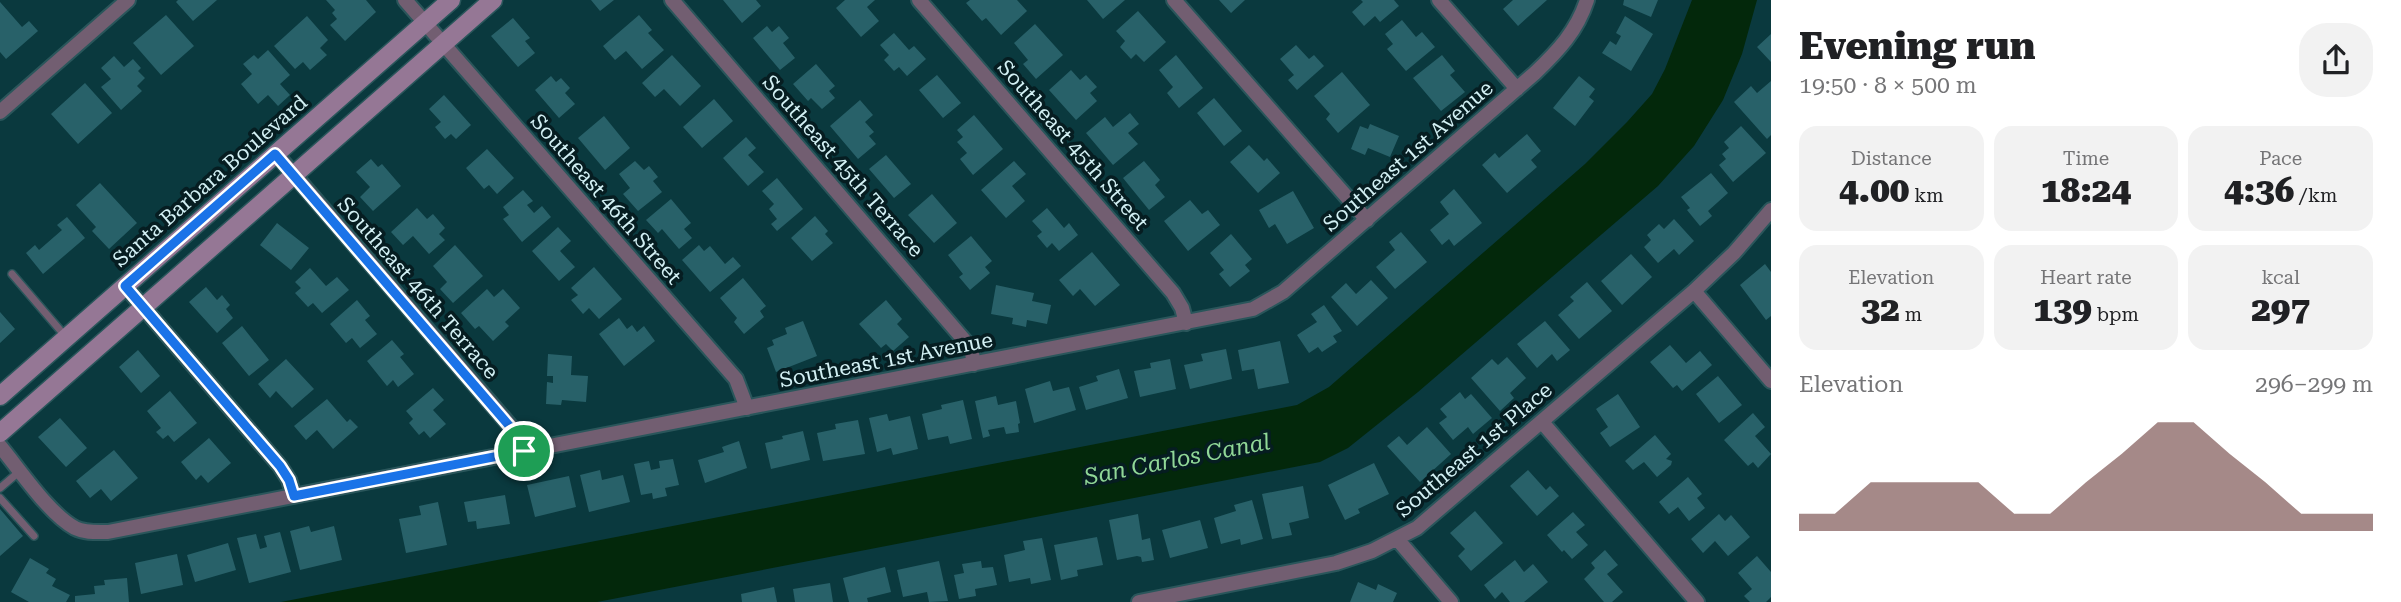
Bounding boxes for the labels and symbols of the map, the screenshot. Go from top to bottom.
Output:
street label: Southeast 45th Street [993,55,1153,235]
street label: Southeast 45th Terrace [758,70,928,262]
street label: Southeast 1st Avenue [1318,76,1498,236]
street label: Santa Barbara Boulevard [108,90,312,272]
street label: Southeast 46th Street [526,109,686,289]
street label: Southeast 46th Terrace [333,192,503,384]
street label: Southeast 1st Avenue [777,328,995,392]
street label: Southeast 1st Place [1391,378,1557,522]
pin [494,421,554,481]
water label: San Carlos Canal [1081,428,1273,491]

